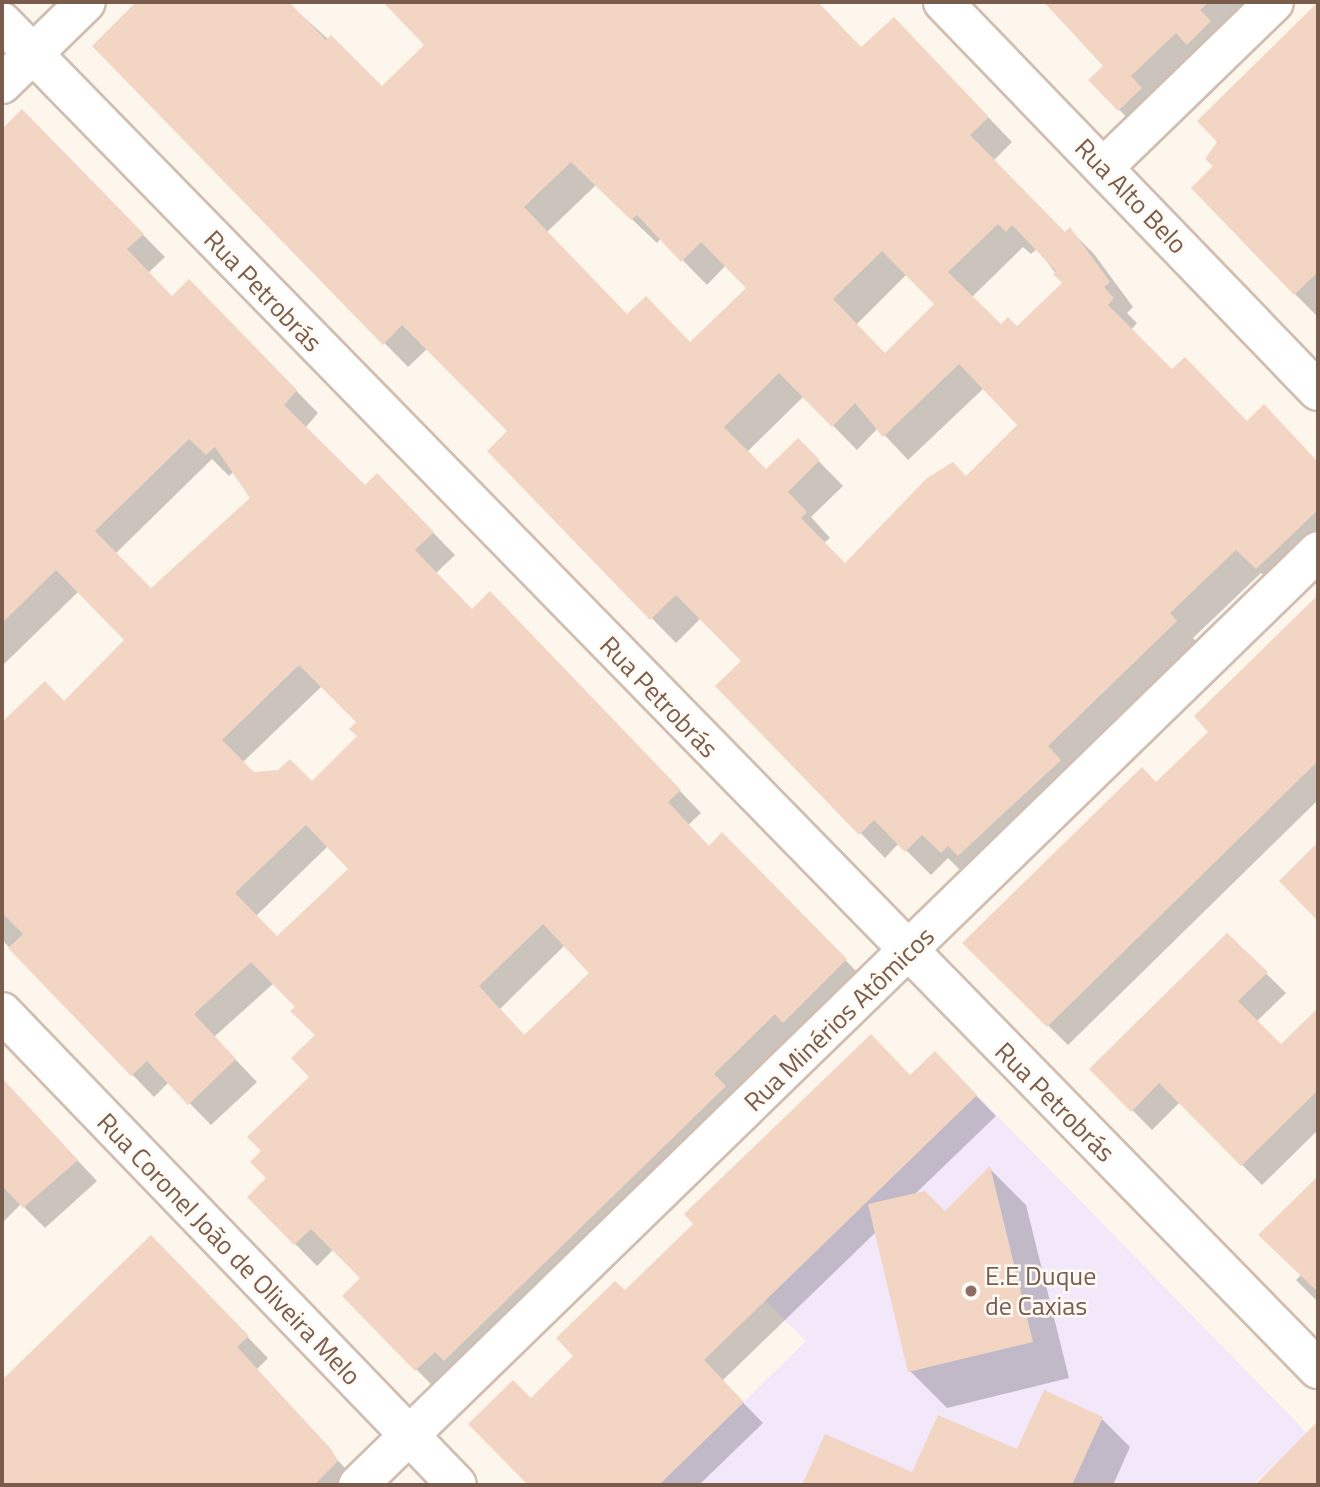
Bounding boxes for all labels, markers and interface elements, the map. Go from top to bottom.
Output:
street label: Rua Alto Belo [1069,132,1193,260]
street label: Rua Petrobrás [198,224,328,358]
street label: Rua Petrobrás [594,630,724,764]
street label: Rua Minérios Atômicos [738,920,940,1118]
street label: Rua Petrobrás [989,1036,1121,1168]
street label: Rua Coronel João de Oliveira Melo [91,1107,367,1391]
place label: E.E Duque de Caxias [985,1260,1096,1322]
marker: E.E Duque de Caxias [963,1283,979,1299]

